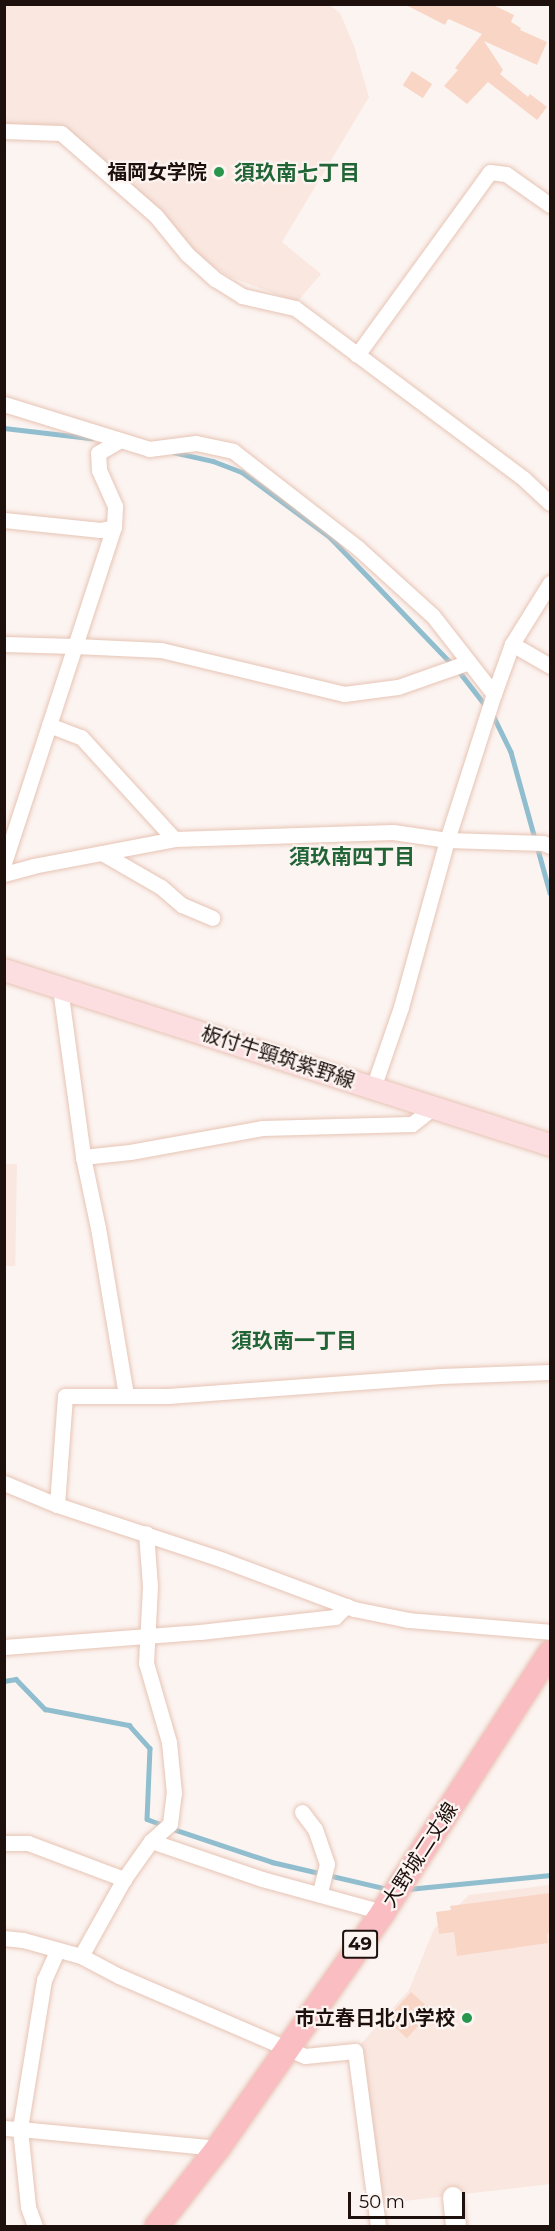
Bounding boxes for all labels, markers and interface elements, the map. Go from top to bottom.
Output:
place label: 福岡女学院 [107,160,207,184]
district label: 須玖南七丁目 [234,160,360,186]
marker: 福岡女学院 [212,165,226,179]
district label: 須玖南四丁目 [289,844,415,870]
street label: 板付牛頸筑紫野線 [198,1021,358,1093]
district label: 須玖南一丁目 [231,1328,357,1354]
street label: 大野城二丈線 [377,1798,463,1912]
road number: 49 [342,1929,378,1959]
place label: 市立春日北小学校 [295,2006,455,2030]
marker: 市立春日北小学校 [460,2011,474,2025]
scale bar [351,2180,468,2218]
text: 50 m [359,2191,405,2213]

